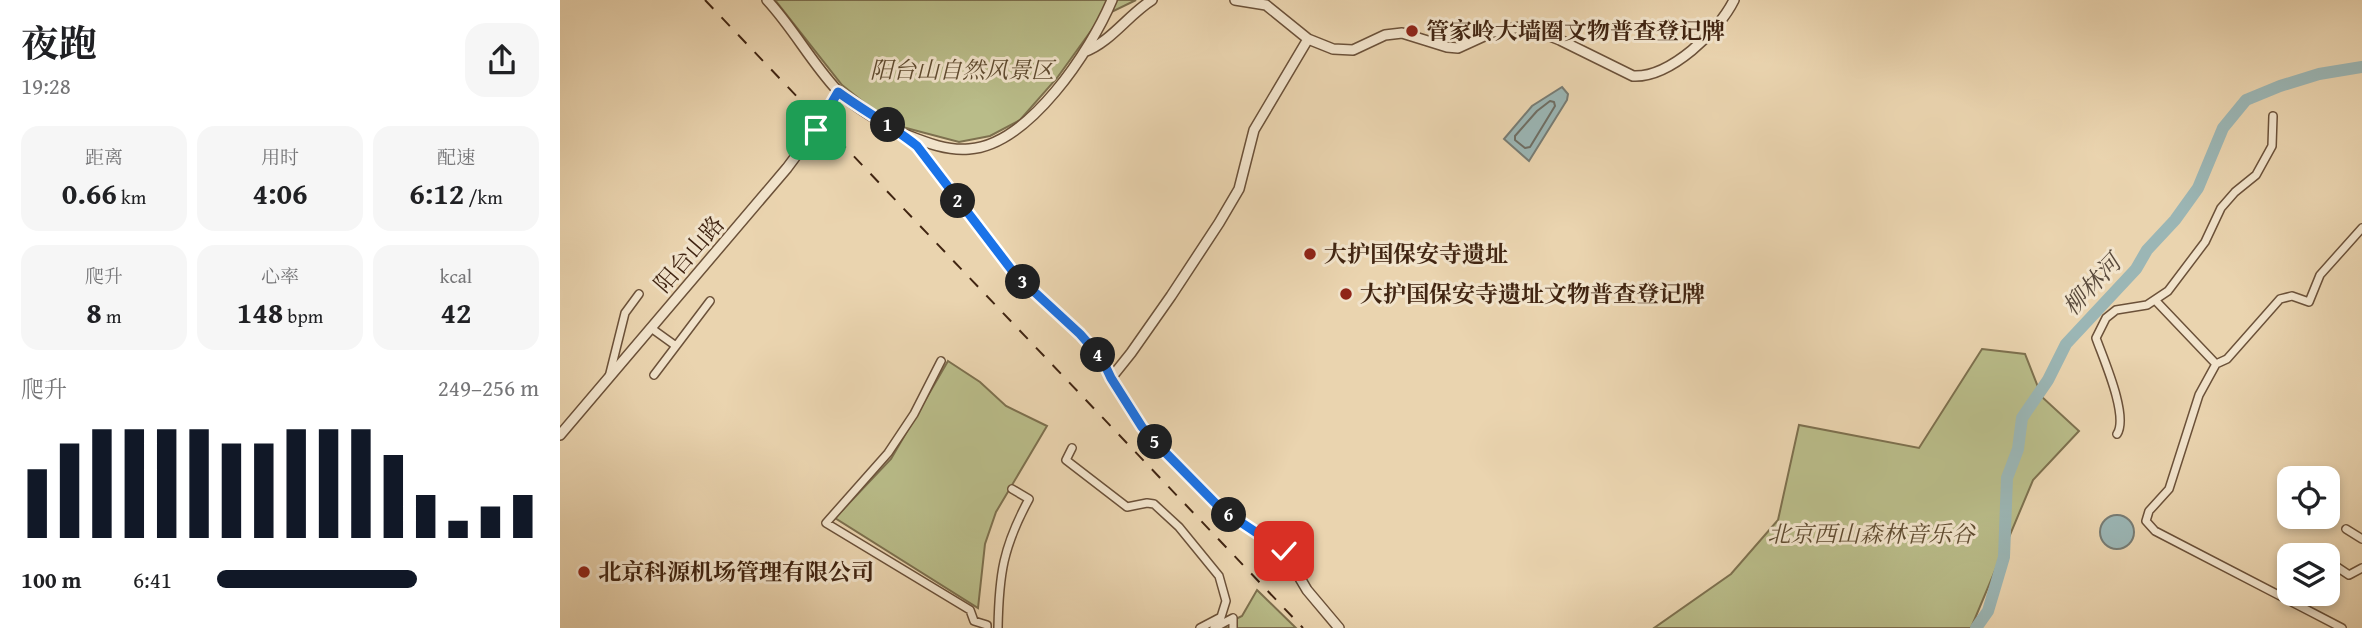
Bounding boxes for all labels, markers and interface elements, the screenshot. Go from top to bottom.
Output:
place label: 管家岭大墙圈文物普查登记牌 [1426,14,1725,47]
text: 夜跑 [21,15,97,71]
button: share [465,23,539,97]
marker: 管家岭大墙圈文物普查登记牌 [1404,23,1420,39]
park label: 阳台山自然风景区 [870,53,1057,86]
text: 19:28 [21,69,71,102]
pin [786,100,846,160]
pin: 1 [870,108,906,142]
text: 1 [883,110,892,138]
icon: arrive [797,111,835,149]
text: 距离 [85,143,123,171]
text: 用时 [261,143,299,171]
text: 配速 [437,143,475,171]
text: 0.66 [62,171,117,215]
text: 4:06 [252,171,308,215]
text: 6:12 [409,171,464,215]
text: km [117,183,146,211]
text: /km [464,183,503,211]
pin: 2 [940,184,976,218]
text: 2 [953,186,962,214]
street label: 阳台山路 [646,208,731,299]
place label: 大护国保安寺遗址 [1324,237,1508,270]
water label: 柳林河 [2054,243,2132,323]
marker: 大护国保安寺遗址 [1302,246,1318,262]
text: 爬升 [85,262,123,290]
text: 心率 [261,262,299,290]
text: kcal [440,262,472,290]
pin: 3 [1006,264,1040,300]
text: 3 [1018,267,1027,295]
place label: 大护国保安寺遗址文物普查登记牌 [1360,277,1705,310]
marker: 大护国保安寺遗址文物普查登记牌 [1338,286,1354,302]
text: 8 [86,290,102,334]
text: 148 [237,290,283,334]
text: 42 [440,290,472,334]
text: m [102,302,122,330]
text: bpm [283,302,323,330]
pin: 4 [1080,338,1116,372]
text: 4 [1093,340,1102,368]
text: 249–256 m [438,371,539,404]
text: 爬升 [21,372,67,405]
pin: 5 [1138,424,1172,460]
text: 5 [1150,427,1159,455]
map controls [2277,466,2340,606]
button: locate [2277,466,2340,529]
pin: 6 [1212,498,1246,532]
text: 6 [1224,500,1233,528]
park label: 北京西山森林音乐谷 [1768,517,1977,550]
pin [1254,521,1314,581]
icon: check [1265,532,1303,570]
button: layers [2277,543,2340,606]
place label: 北京科源机场管理有限公司 [598,555,874,588]
text: 100 m [21,563,82,596]
text: 6:41 [133,563,172,596]
marker: 北京科源机场管理有限公司 [576,564,592,580]

